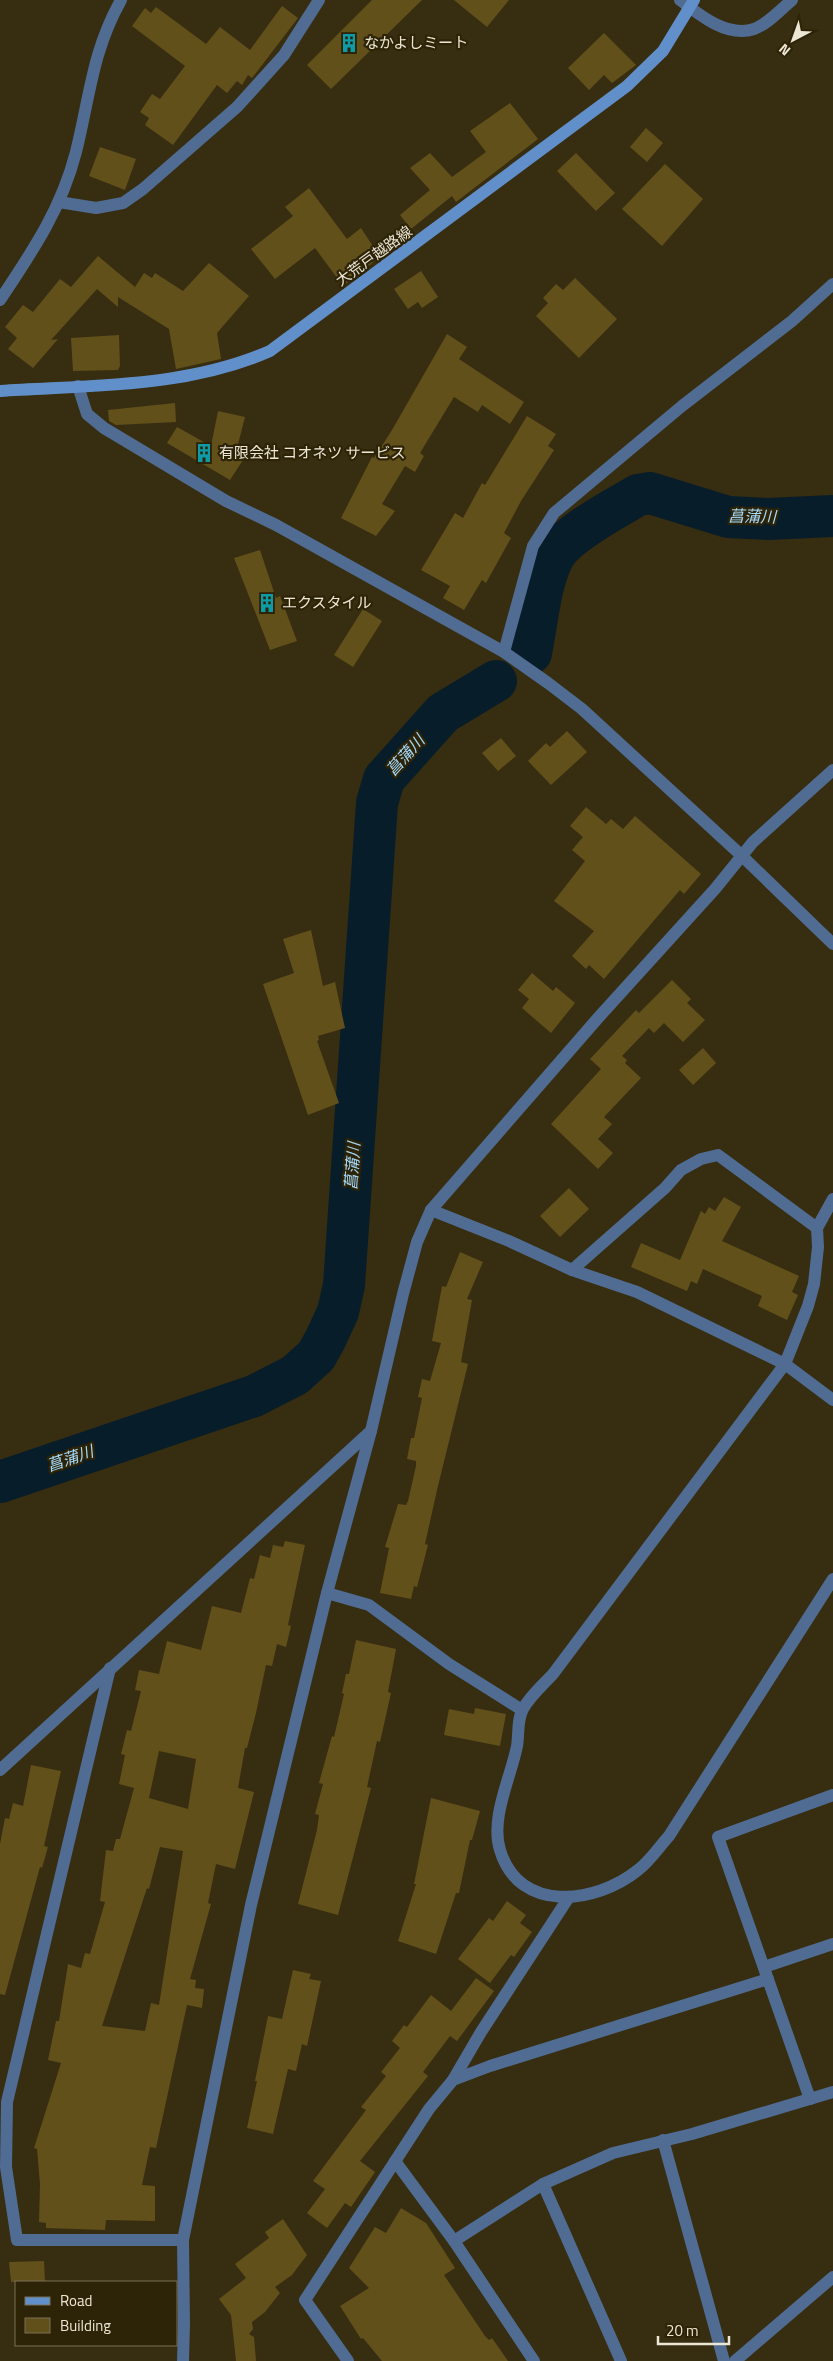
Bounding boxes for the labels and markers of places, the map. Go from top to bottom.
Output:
place label: なかよしミート [364,31,468,54]
building icon: なかよしミート [338,32,360,54]
place label: 有限会社 コオネツ サービス [219,441,406,464]
building icon: 有限会社 コオネツ サービス [193,442,215,464]
place label: エクスタイル [282,591,372,614]
building icon: エクスタイル [256,592,278,614]

